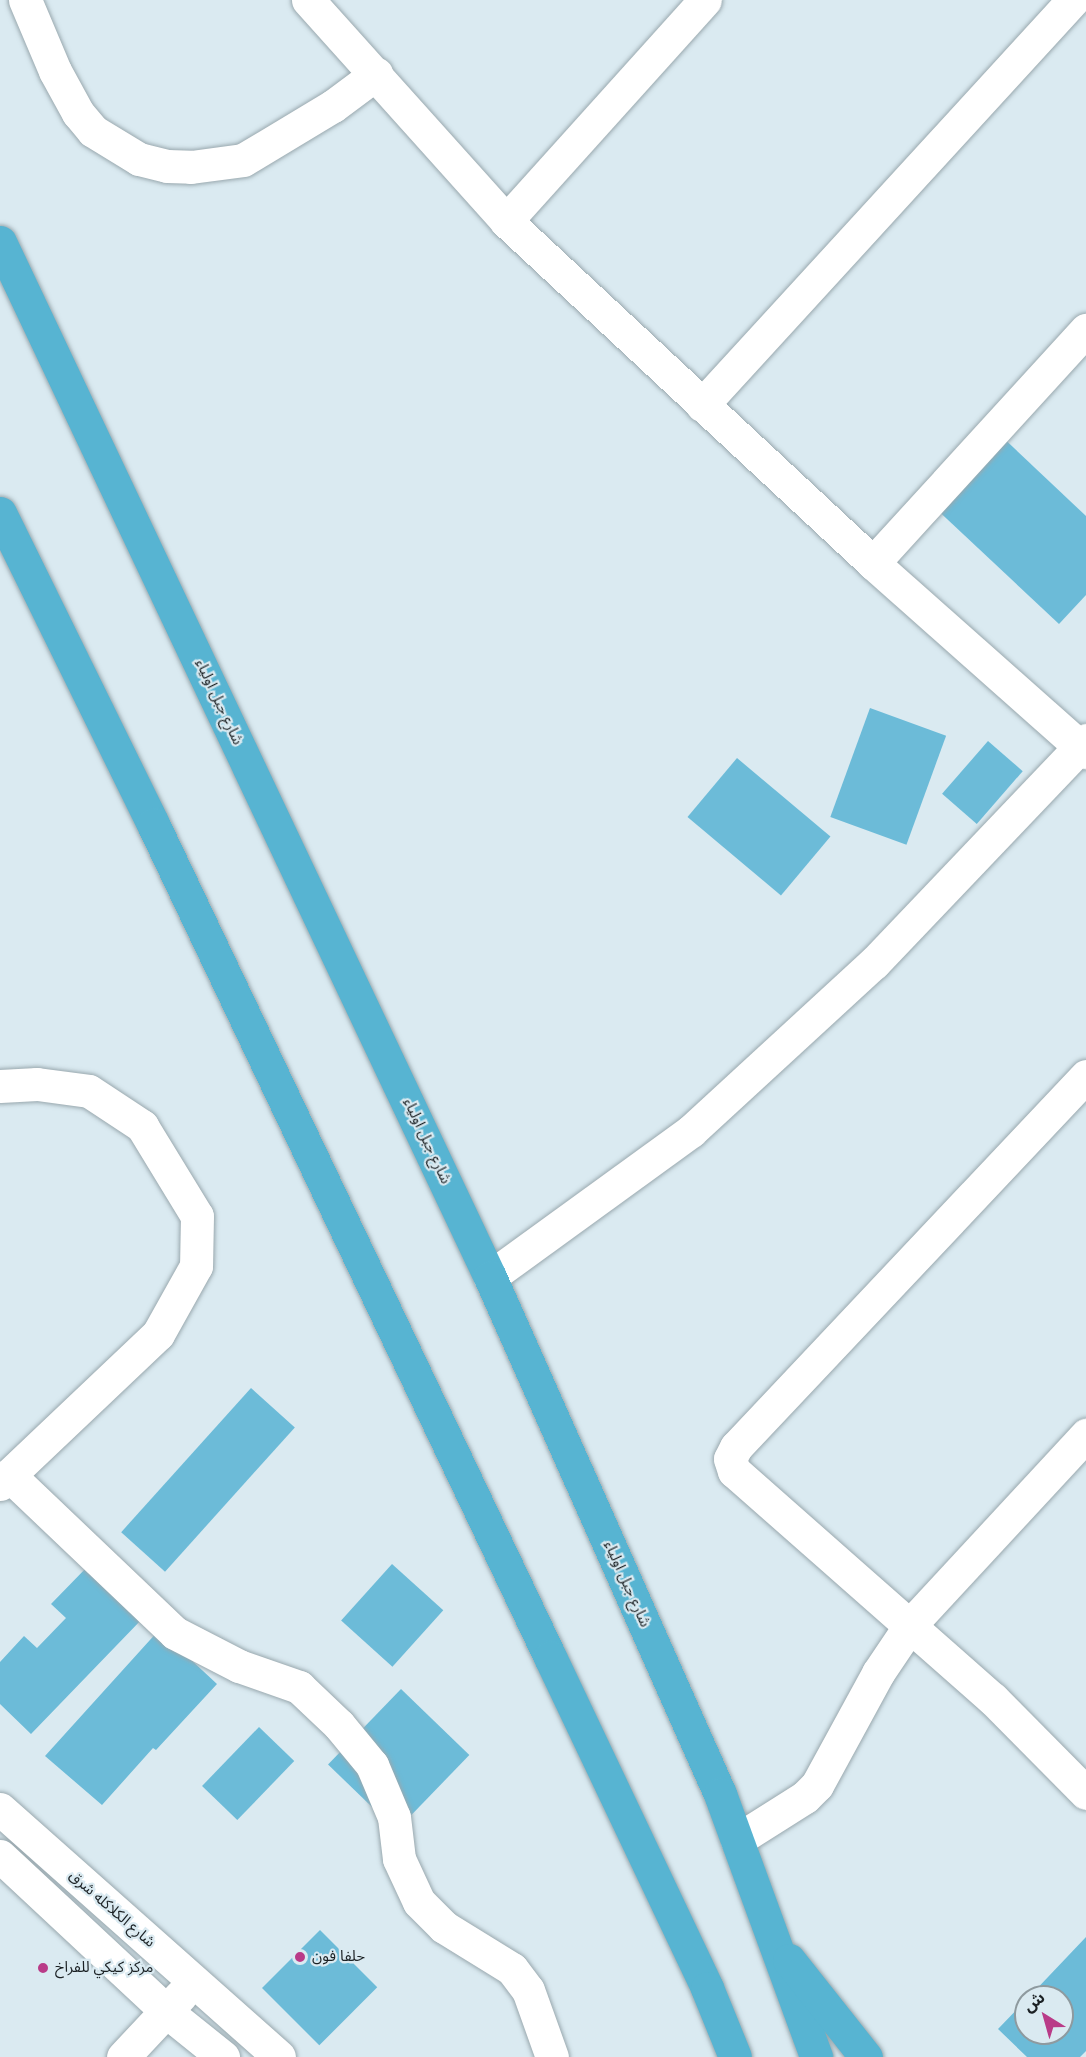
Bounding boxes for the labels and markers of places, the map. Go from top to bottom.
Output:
place label: حلفا فون [312,1948,365,1966]
marker: حلفا فون [293,1950,307,1964]
place label: مركز كيكي للفراخ [55,1959,153,1977]
marker: مركز كيكي للفراخ [36,1961,50,1975]

